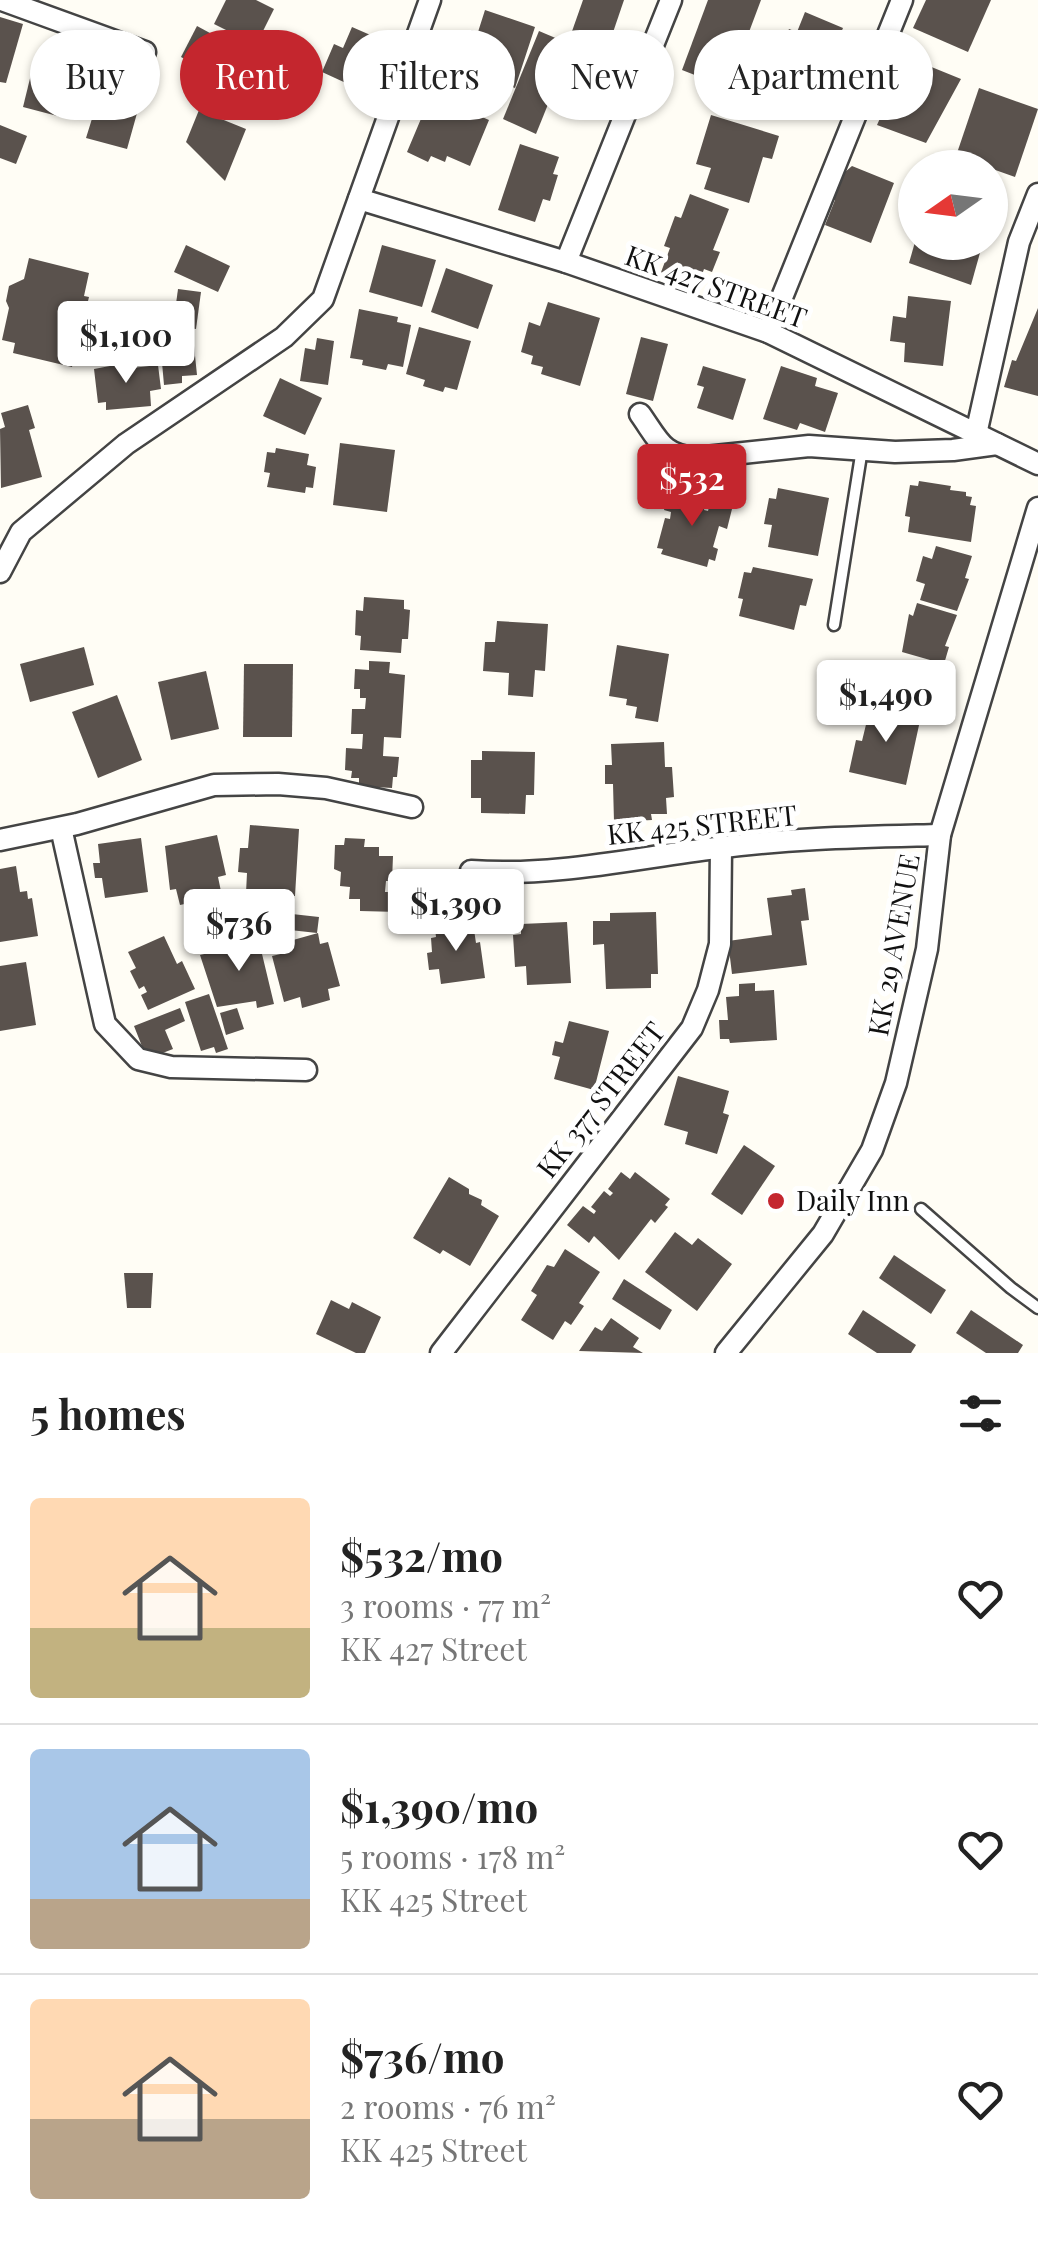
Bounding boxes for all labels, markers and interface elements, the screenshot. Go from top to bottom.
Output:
chip: Buy [30,30,160,120]
chip: Rent [180,30,323,120]
chip: Filters [343,30,515,120]
chip: New [535,30,674,120]
chip: Apartment [694,30,933,120]
north arrow [898,150,1008,260]
map controls [898,150,1008,260]
street label: KK 427 STREET [621,236,812,336]
pin: $1,100 [45,301,207,386]
text: $1,100 [80,312,172,355]
pin: $532 [633,444,751,529]
text: $532 [659,455,725,498]
pin: $1,490 [805,660,967,745]
text: $1,490 [839,671,933,714]
street label: KK 425 STREET [605,795,799,852]
street label: KK 29 AVENUE [858,851,927,1039]
pin: $1,390 [375,869,537,954]
text: $1,390 [410,880,502,923]
pin: $736 [180,889,298,974]
text: $736 [206,900,272,943]
street label: KK 377 STREET [527,1014,672,1184]
place label: Daily Inn [796,1181,910,1218]
marker: Daily Inn [765,1190,787,1212]
text: 5 homes [30,1385,186,1441]
icon: filters [953,1386,1008,1441]
text: $532/mo [340,1527,503,1583]
icon: home [110,1538,230,1658]
icon: heart [953,1571,1008,1626]
text: 3 rooms · 77 m² [340,1583,551,1626]
text: KK 427 Street [340,1626,527,1669]
text: $1,390/mo [340,1778,538,1834]
icon: home [110,1789,230,1909]
icon: heart [953,1822,1008,1877]
text: 5 rooms · 178 m² [340,1834,565,1877]
text: KK 425 Street [340,1877,527,1920]
text: $736/mo [340,2028,504,2084]
icon: home [110,2039,230,2159]
icon: heart [953,2072,1008,2127]
text: 2 rooms · 76 m² [340,2084,556,2127]
text: KK 425 Street [340,2127,527,2170]

